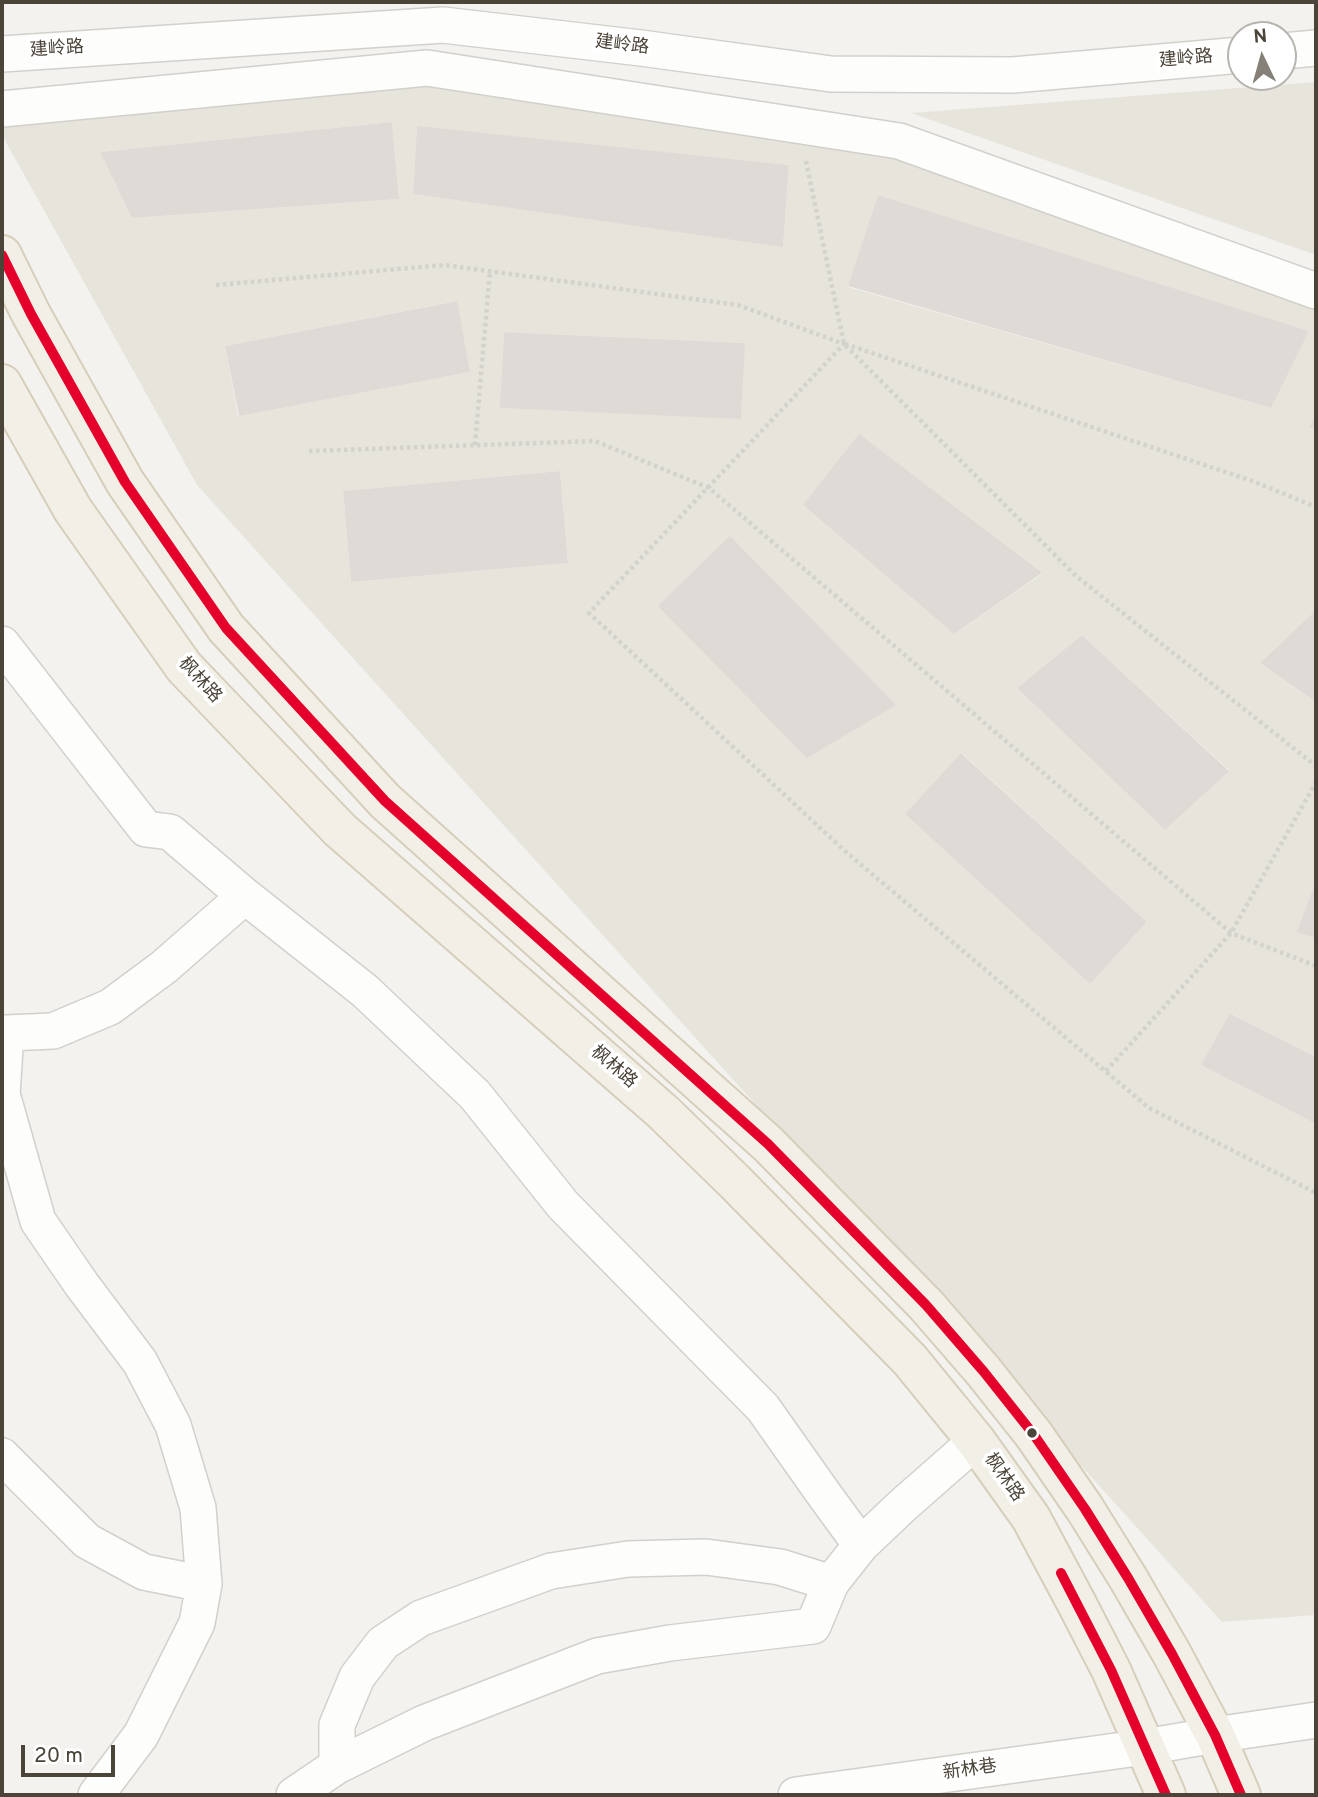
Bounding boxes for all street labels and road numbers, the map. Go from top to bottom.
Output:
street label: 建岭路 [594,32,650,60]
street label: 建岭路 [29,37,85,63]
street label: 建岭路 [1158,47,1214,73]
street label: 枫林路 [173,654,225,708]
street label: 枫林路 [586,1042,640,1094]
street label: 枫林路 [979,1450,1027,1506]
street label: 新林巷 [942,1757,998,1785]

